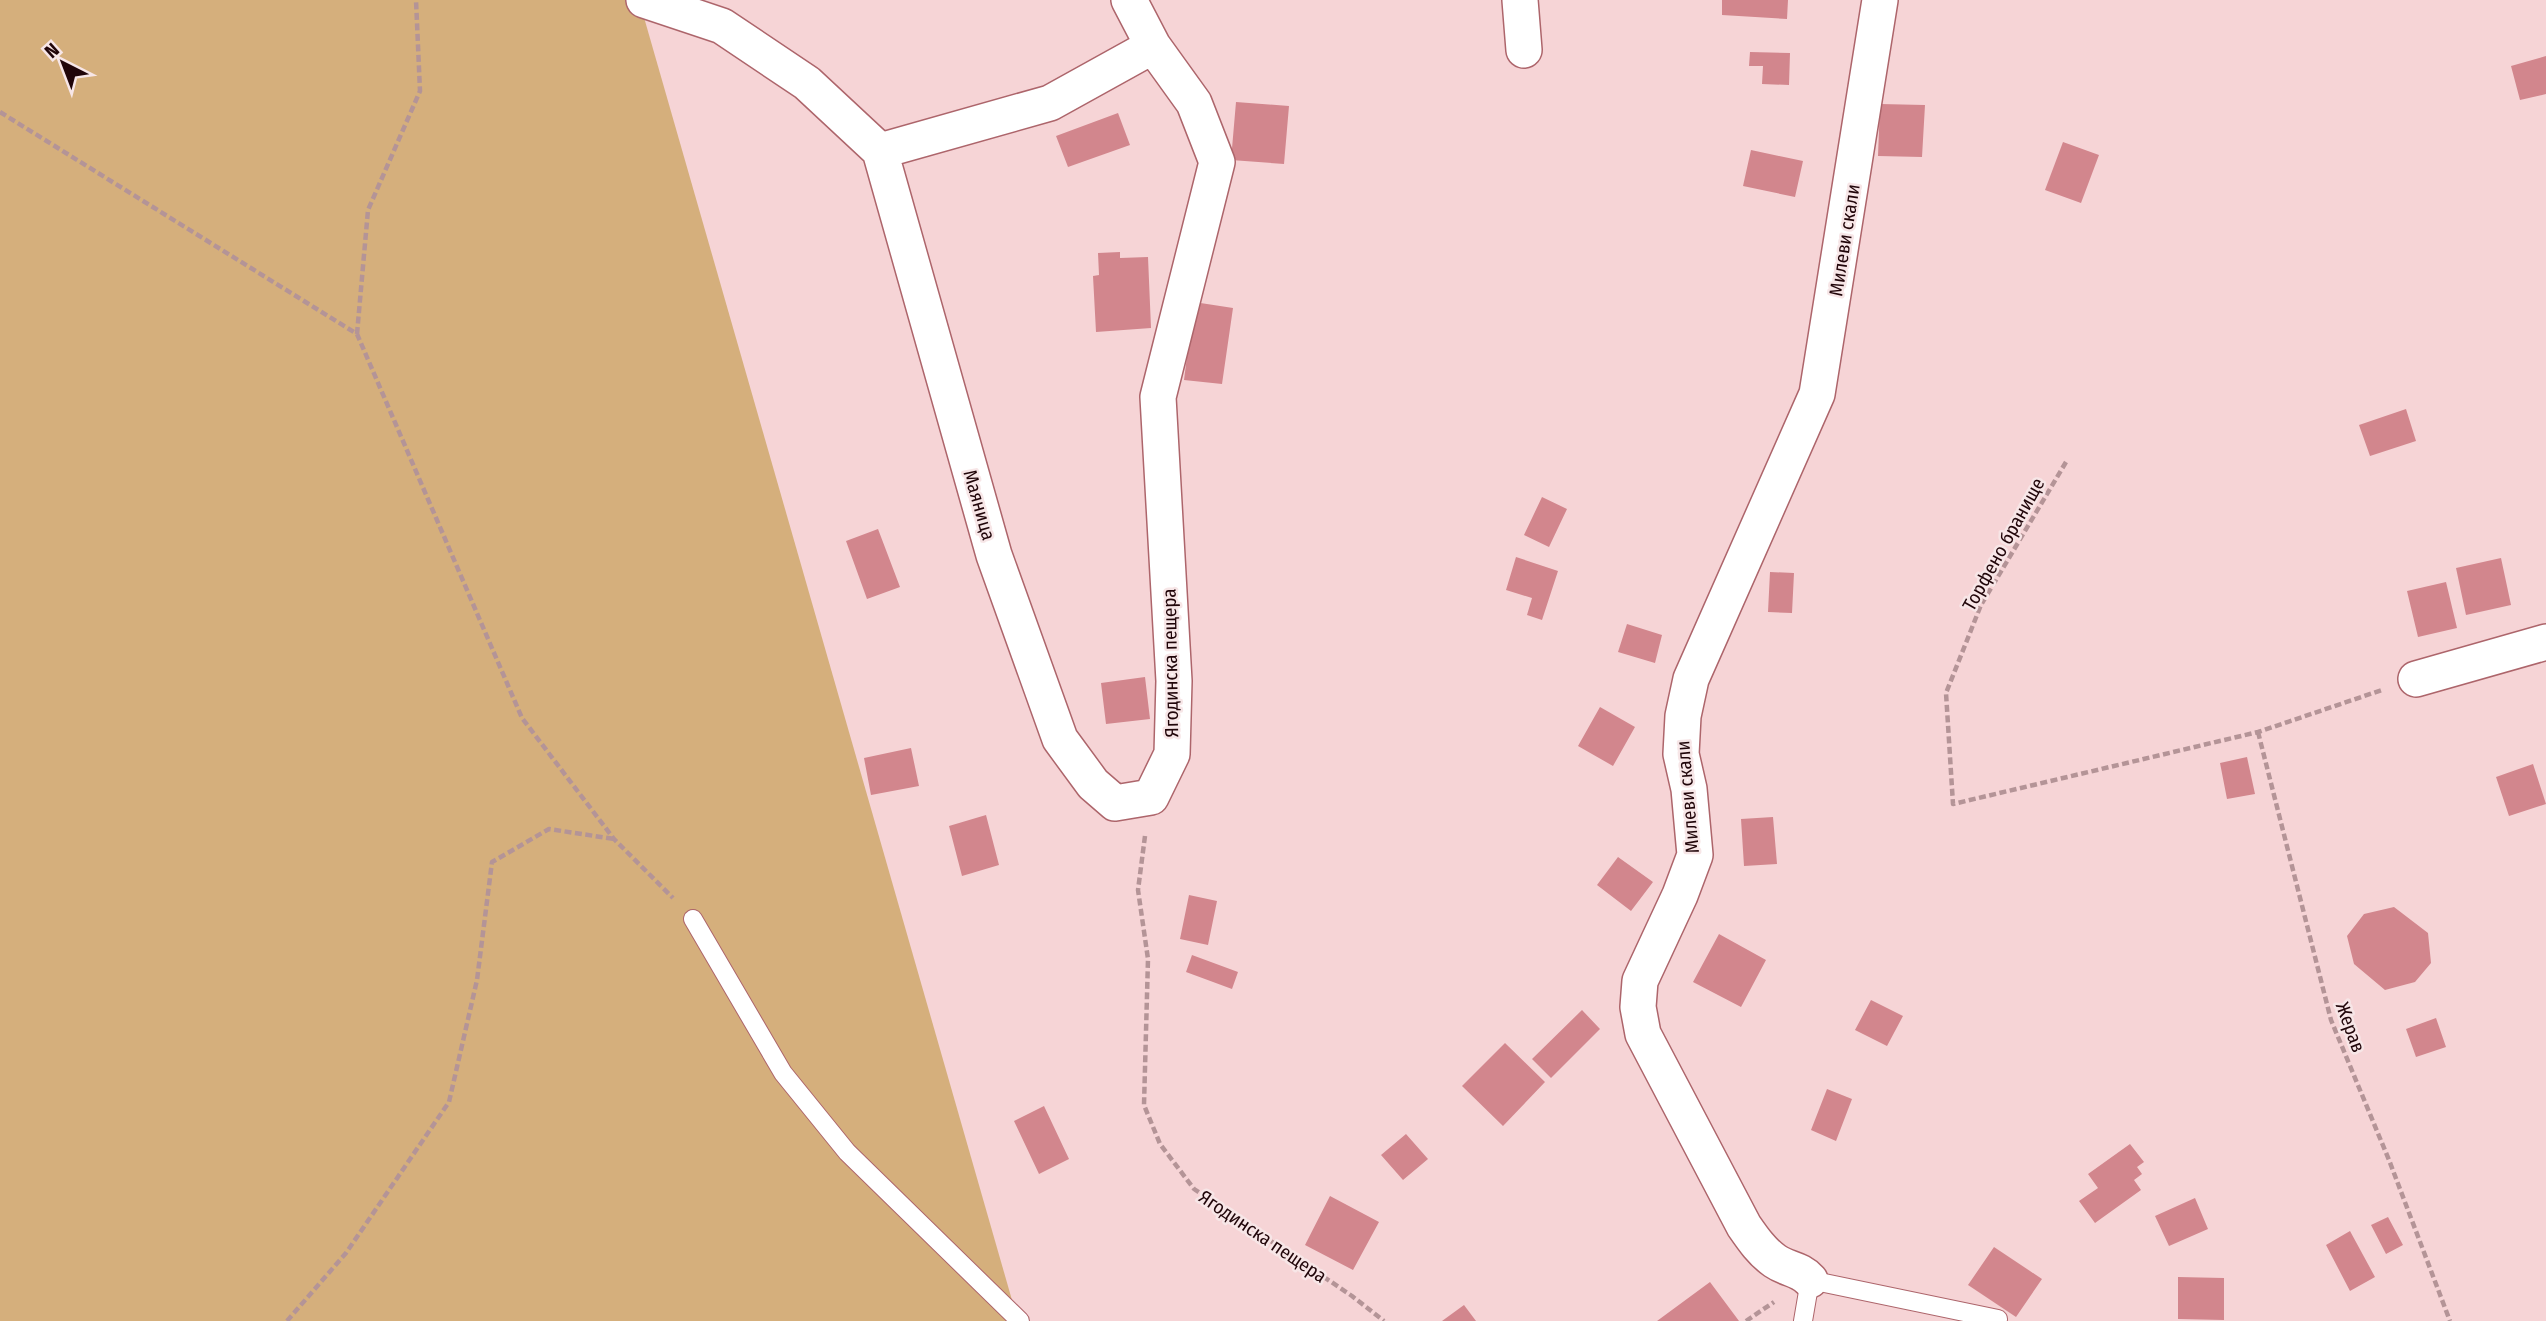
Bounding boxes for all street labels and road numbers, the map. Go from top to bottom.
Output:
street label: Милеви скали [1824,182,1865,298]
street label: Маяница [959,467,1000,543]
street label: Торфено бранище [1957,474,2049,615]
street label: Ягодинска пещера [1158,588,1183,738]
street label: Милеви скали [1671,740,1704,854]
street label: Жерав [2331,999,2370,1056]
street label: Ягодинска пещера [1194,1185,1331,1288]

